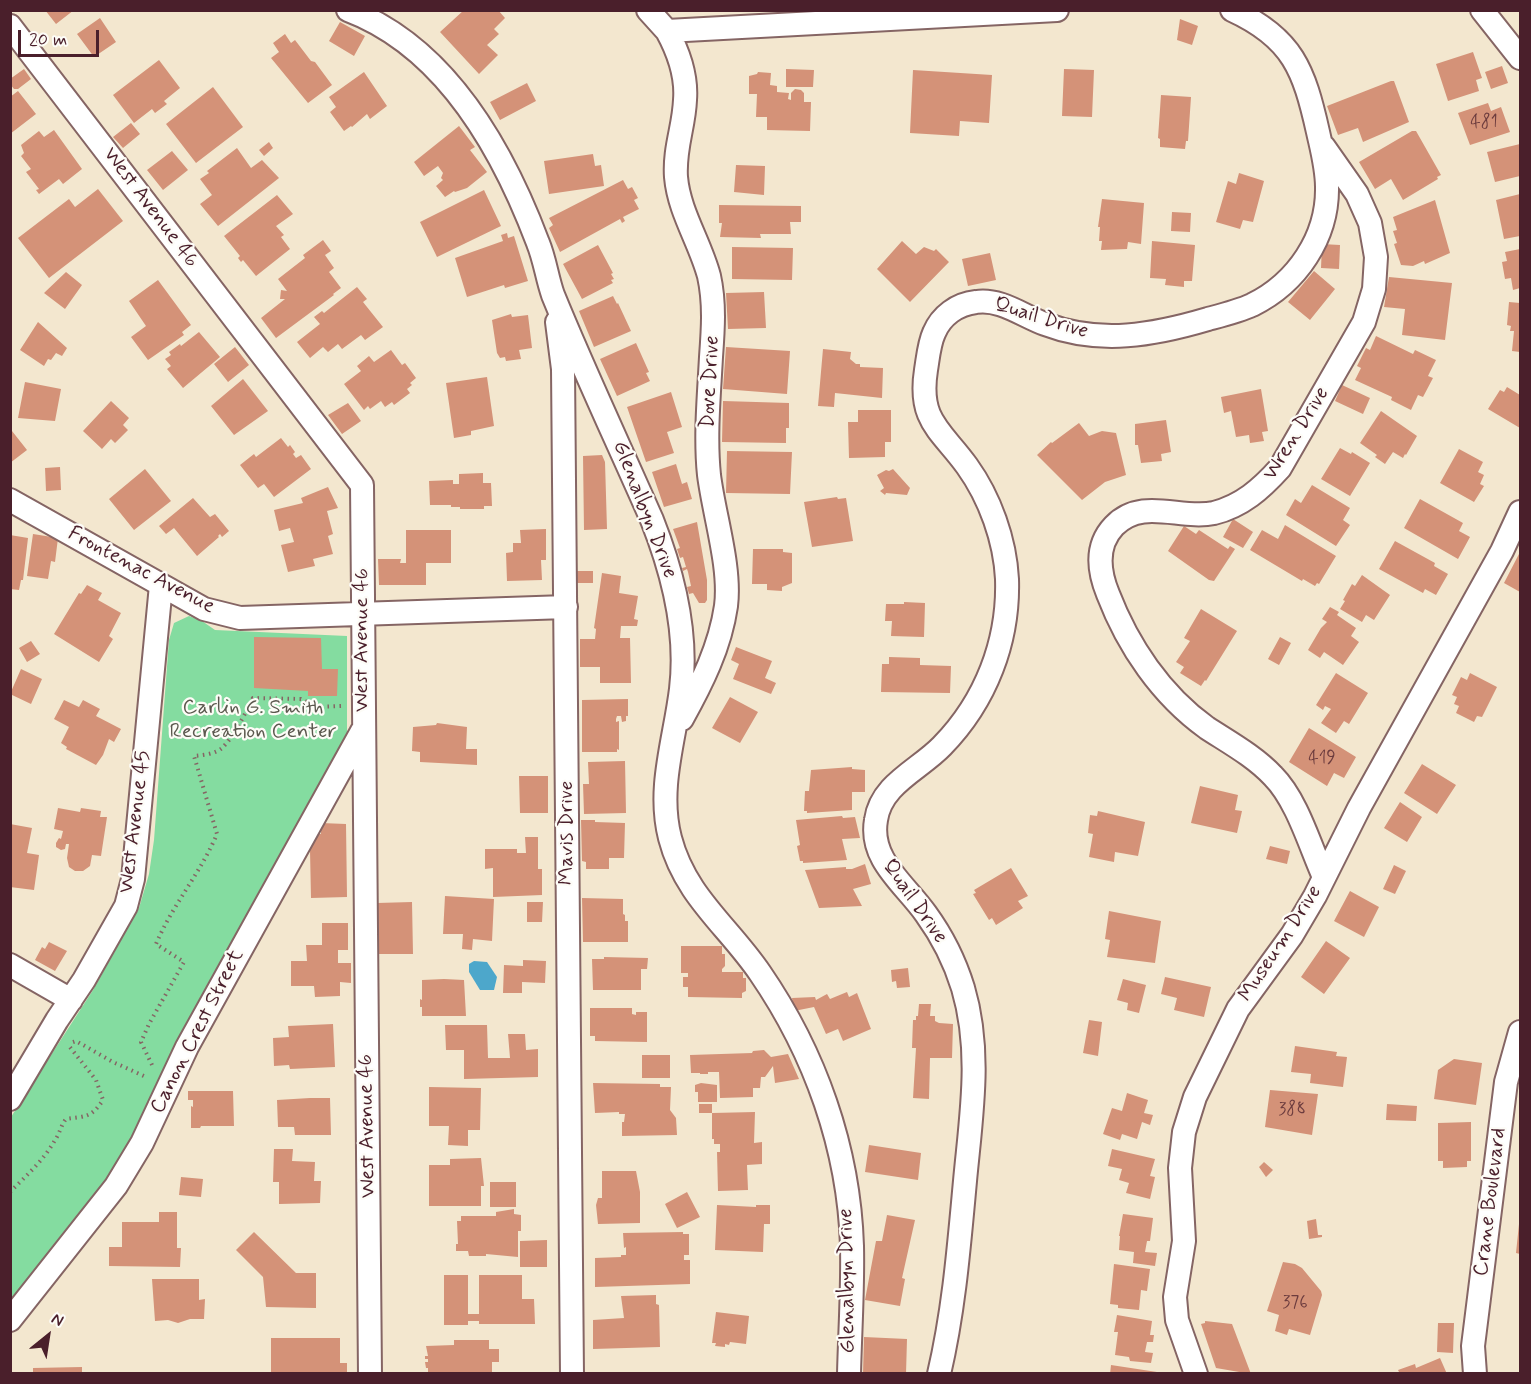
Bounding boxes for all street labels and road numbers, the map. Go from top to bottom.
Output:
street label: West Avenue 46 [97,143,203,273]
street label: Quail Drive [991,293,1091,345]
street label: Dove Drive [696,335,726,429]
street label: Wren Drive [1258,383,1336,485]
street label: Glenalbyn Drive [606,438,682,582]
street label: Frontenac Avenue [63,522,219,620]
street label: West Avenue 46 [350,568,376,712]
street label: West Avenue 45 [115,749,157,895]
street label: Mavis Drive [555,781,581,885]
street label: Quail Drive [876,855,952,949]
street label: Museum Drive [1234,881,1328,1007]
street label: Canon Crest Street [146,946,250,1118]
street label: West Avenue 46 [354,1054,382,1198]
street label: Crane Boulevard [1469,1126,1513,1278]
street label: Glenalbyn Drive [834,1208,862,1354]

